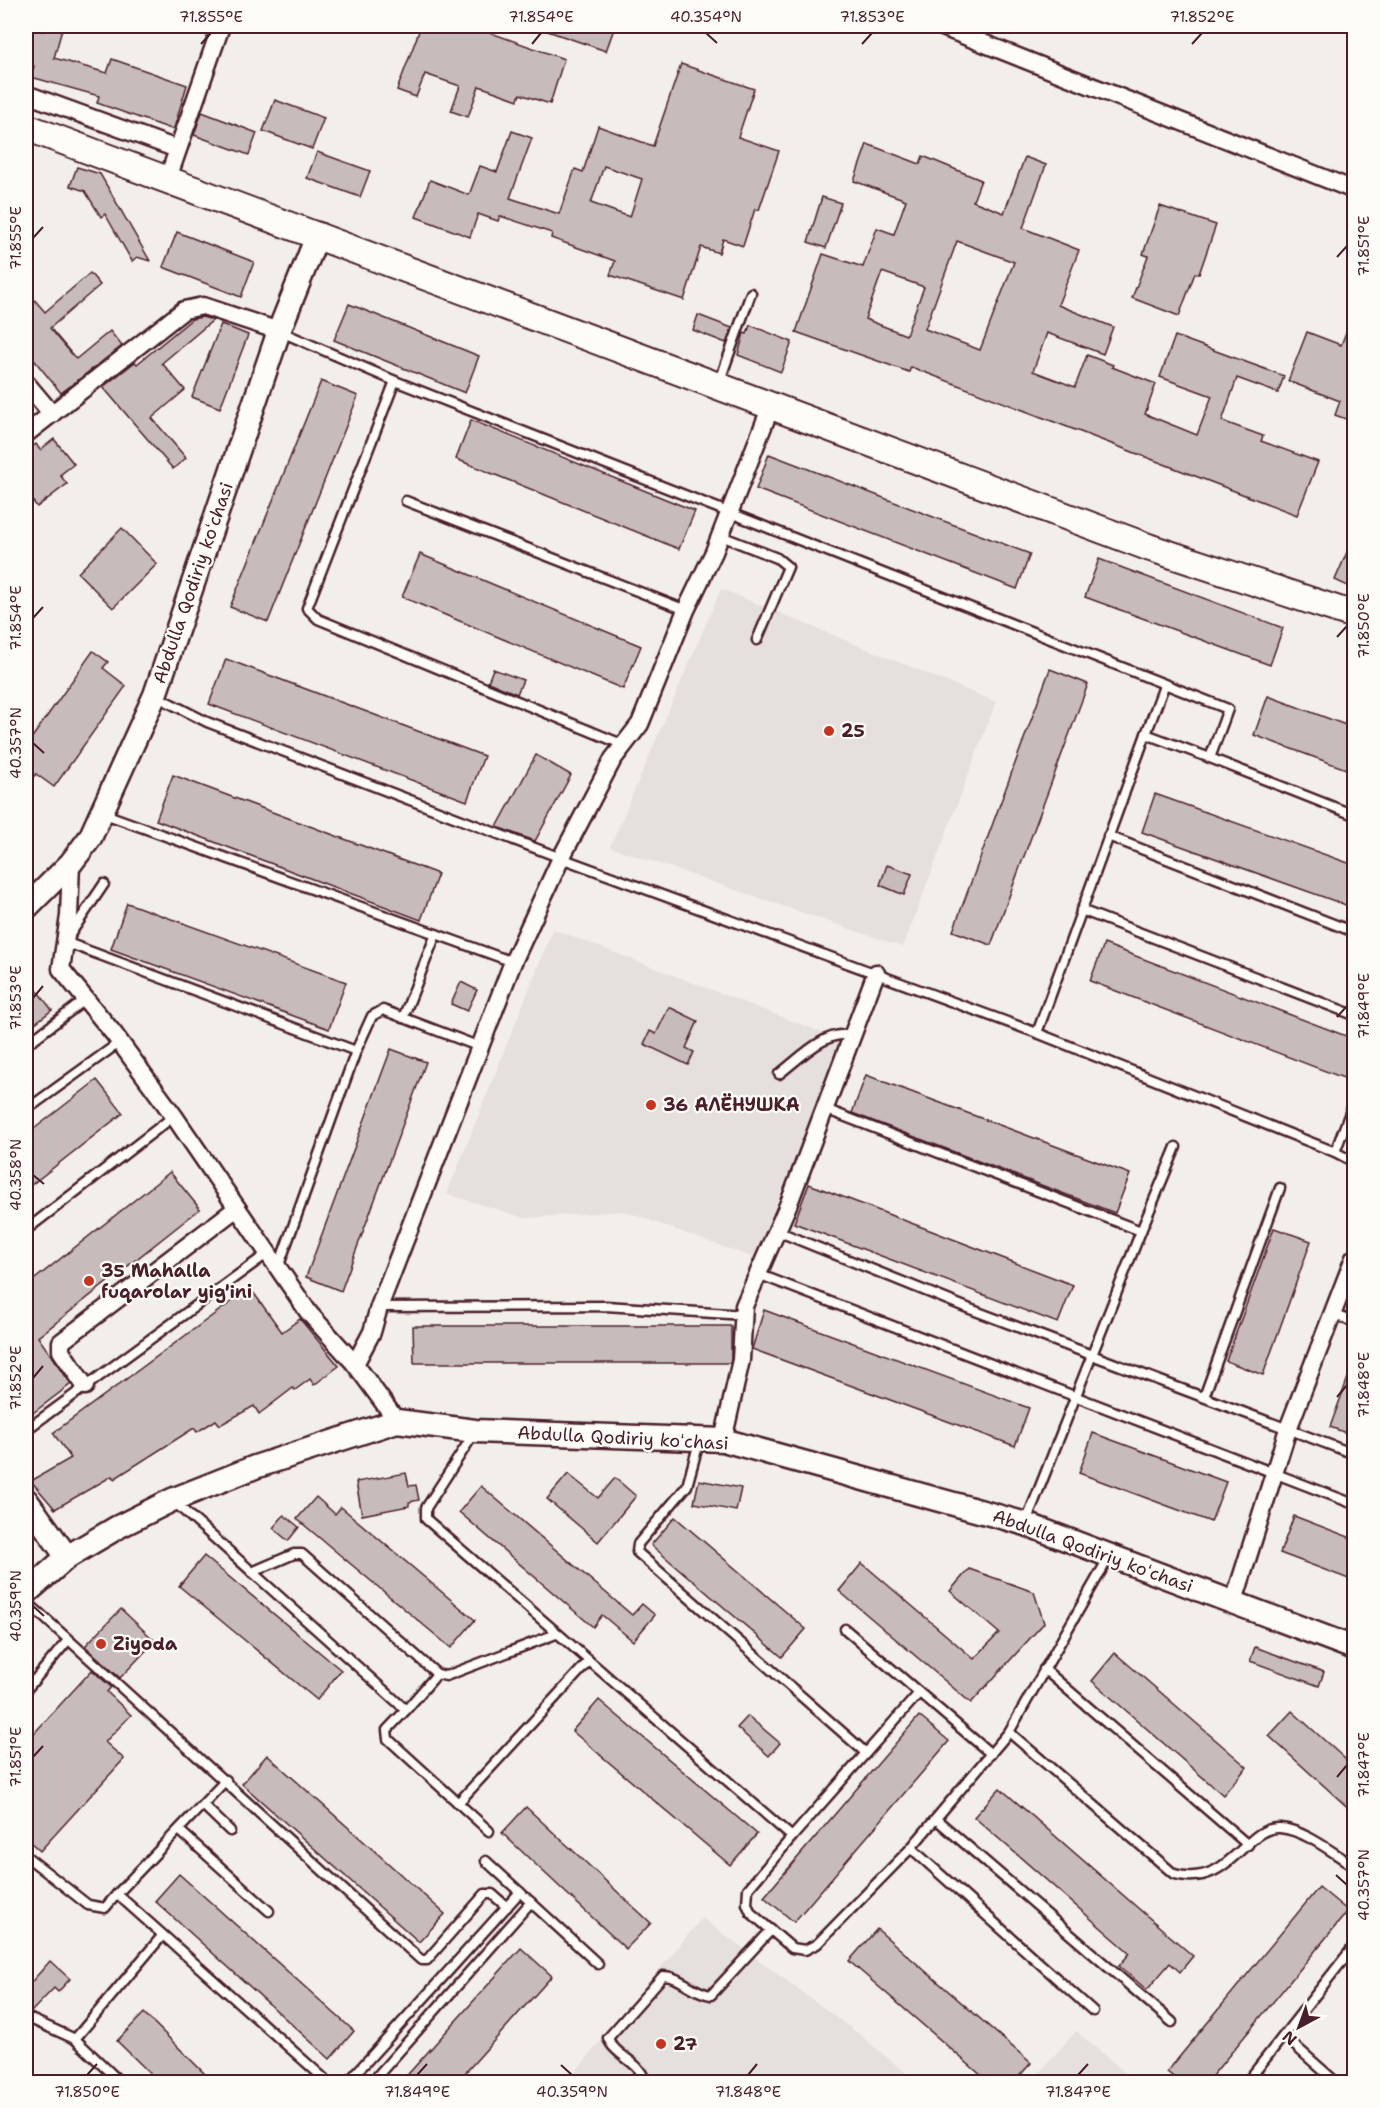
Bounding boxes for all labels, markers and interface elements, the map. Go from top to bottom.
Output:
text: 71.855°E [179,7,243,27]
text: 71.854°E [508,7,574,27]
text: 40.354°N [670,7,742,27]
text: 71.853°E [839,7,905,27]
text: 71.852°E [1170,7,1234,27]
text: 71.855°E [6,206,26,270]
text: 71.851°E [1354,216,1374,276]
street label: Abdulla Qodiriy koʻchasi [147,479,239,687]
text: 71.854°E [6,585,26,651]
text: 71.850°E [1354,593,1374,659]
text: 40.357°N [6,707,26,779]
place label: 25 [841,719,865,743]
marker: 25 [822,724,836,738]
text: 71.853°E [6,965,26,1031]
text: 71.849°E [1354,973,1374,1039]
place label: 36 АЛЁНУШКА [663,1093,800,1117]
marker: 36 АЛЁНУШКА [644,1098,658,1112]
text: 40.358°N [6,1139,26,1211]
place label: 35 Mahalla fuqarolar yig'ini [101,1259,252,1304]
marker: 35 Mahalla fuqarolar yig'ini [82,1274,96,1288]
text: 71.852°E [6,1346,26,1410]
text: 71.848°E [1354,1352,1374,1418]
street label: Abdulla Qodiriy koʻchasi [517,1420,729,1456]
street label: Abdulla Qodiriy koʻchasi [989,1504,1197,1598]
text: 40.359°N [6,1570,26,1642]
place label: Ziyoda [113,1632,178,1656]
marker: Ziyoda [94,1637,108,1651]
text: 71.851°E [6,1727,26,1787]
text: 71.847°E [1354,1732,1374,1798]
text: 40.357°N [1354,1849,1374,1921]
north arrow [1269,1997,1329,2057]
text: N [1278,2026,1301,2050]
place label: 27 [673,2032,698,2056]
marker: 27 [654,2037,668,2051]
text: 71.850°E [54,2082,120,2102]
text: 71.849°E [384,2082,450,2102]
text: 40.359°N [536,2082,608,2102]
text: 71.848°E [715,2082,781,2102]
text: 71.847°E [1045,2082,1111,2102]

